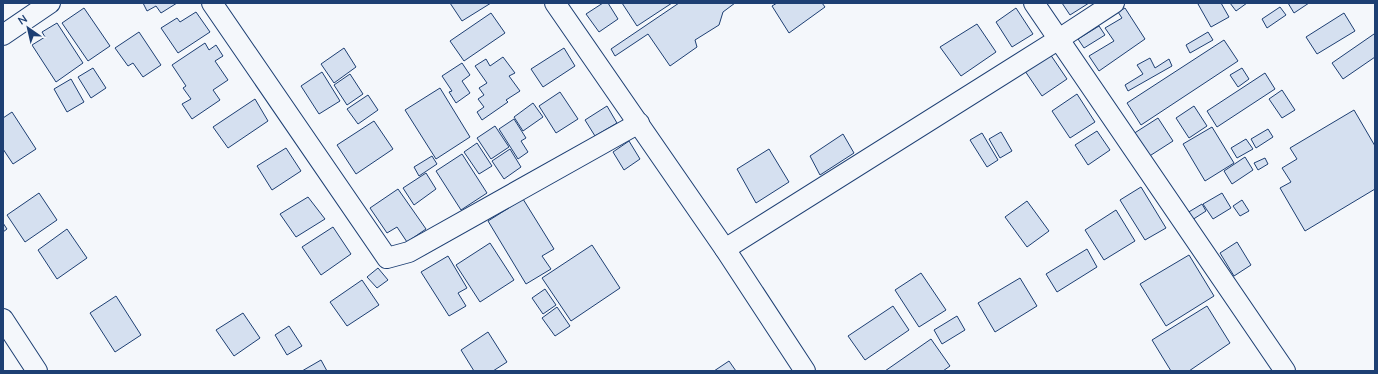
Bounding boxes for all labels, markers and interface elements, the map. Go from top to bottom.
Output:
north arrow [8,8,48,48]
text: N [15,12,30,28]

